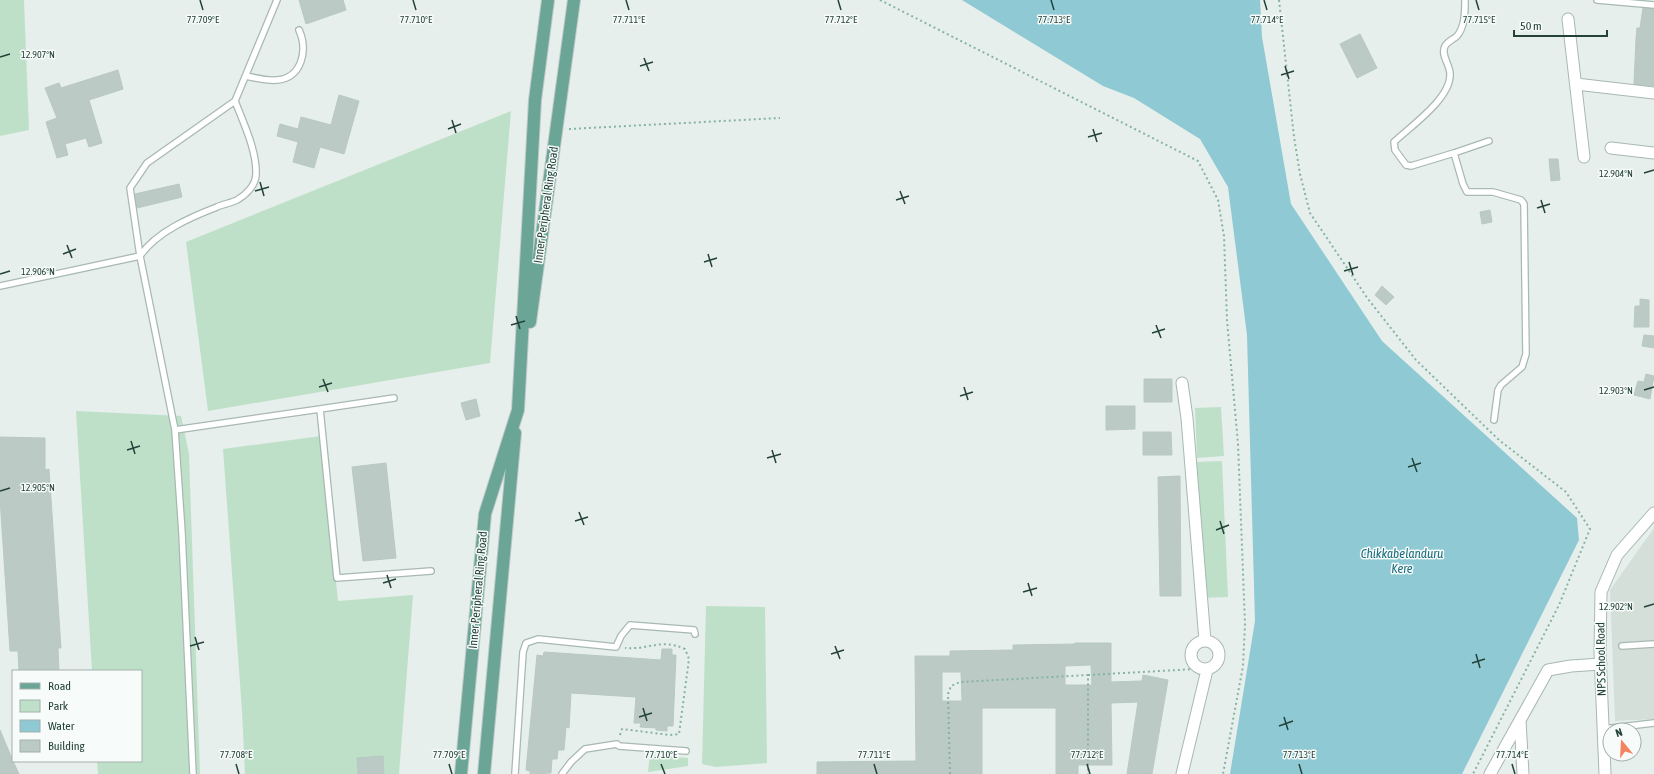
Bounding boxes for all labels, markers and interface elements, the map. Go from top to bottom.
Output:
scale bar [1514,12,1607,38]
text: 77.709°E [187,14,220,25]
text: 77.710°E [400,14,433,25]
text: 77.711°E [613,14,646,25]
text: 77.712°E [825,14,858,25]
text: 77.713°E [1038,14,1071,25]
text: 77.714°E [1251,14,1284,25]
text: 77.715°E [1463,14,1496,25]
text: 50 m [1520,19,1542,33]
text: 12.907°N [21,49,55,60]
street label: Inner Peripheral Ring Road [531,146,561,264]
text: 12.904°N [1599,168,1633,179]
text: 12.906°N [21,266,55,277]
text: 12.903°N [1599,385,1633,396]
text: 12.905°N [21,482,55,493]
street label: Inner Peripheral Ring Road [466,531,490,649]
water label: Chikkabelanduru Kere [1361,546,1443,576]
text: 12.902°N [1599,601,1633,612]
street label: NPS School Road [1593,622,1609,696]
legend [12,670,142,762]
text: Road [48,679,71,693]
text: Park [48,699,69,713]
text: Water [48,719,75,733]
north arrow [1602,722,1642,762]
text: N [1614,726,1624,739]
text: Building [48,739,86,753]
text: 77.708°E [220,749,253,760]
text: 77.709°E [433,749,466,760]
text: 77.710°E [645,749,678,760]
text: 77.711°E [858,749,891,760]
text: 77.712°E [1071,749,1104,760]
text: 77.713°E [1283,749,1316,760]
text: 77.714°E [1496,749,1529,760]

